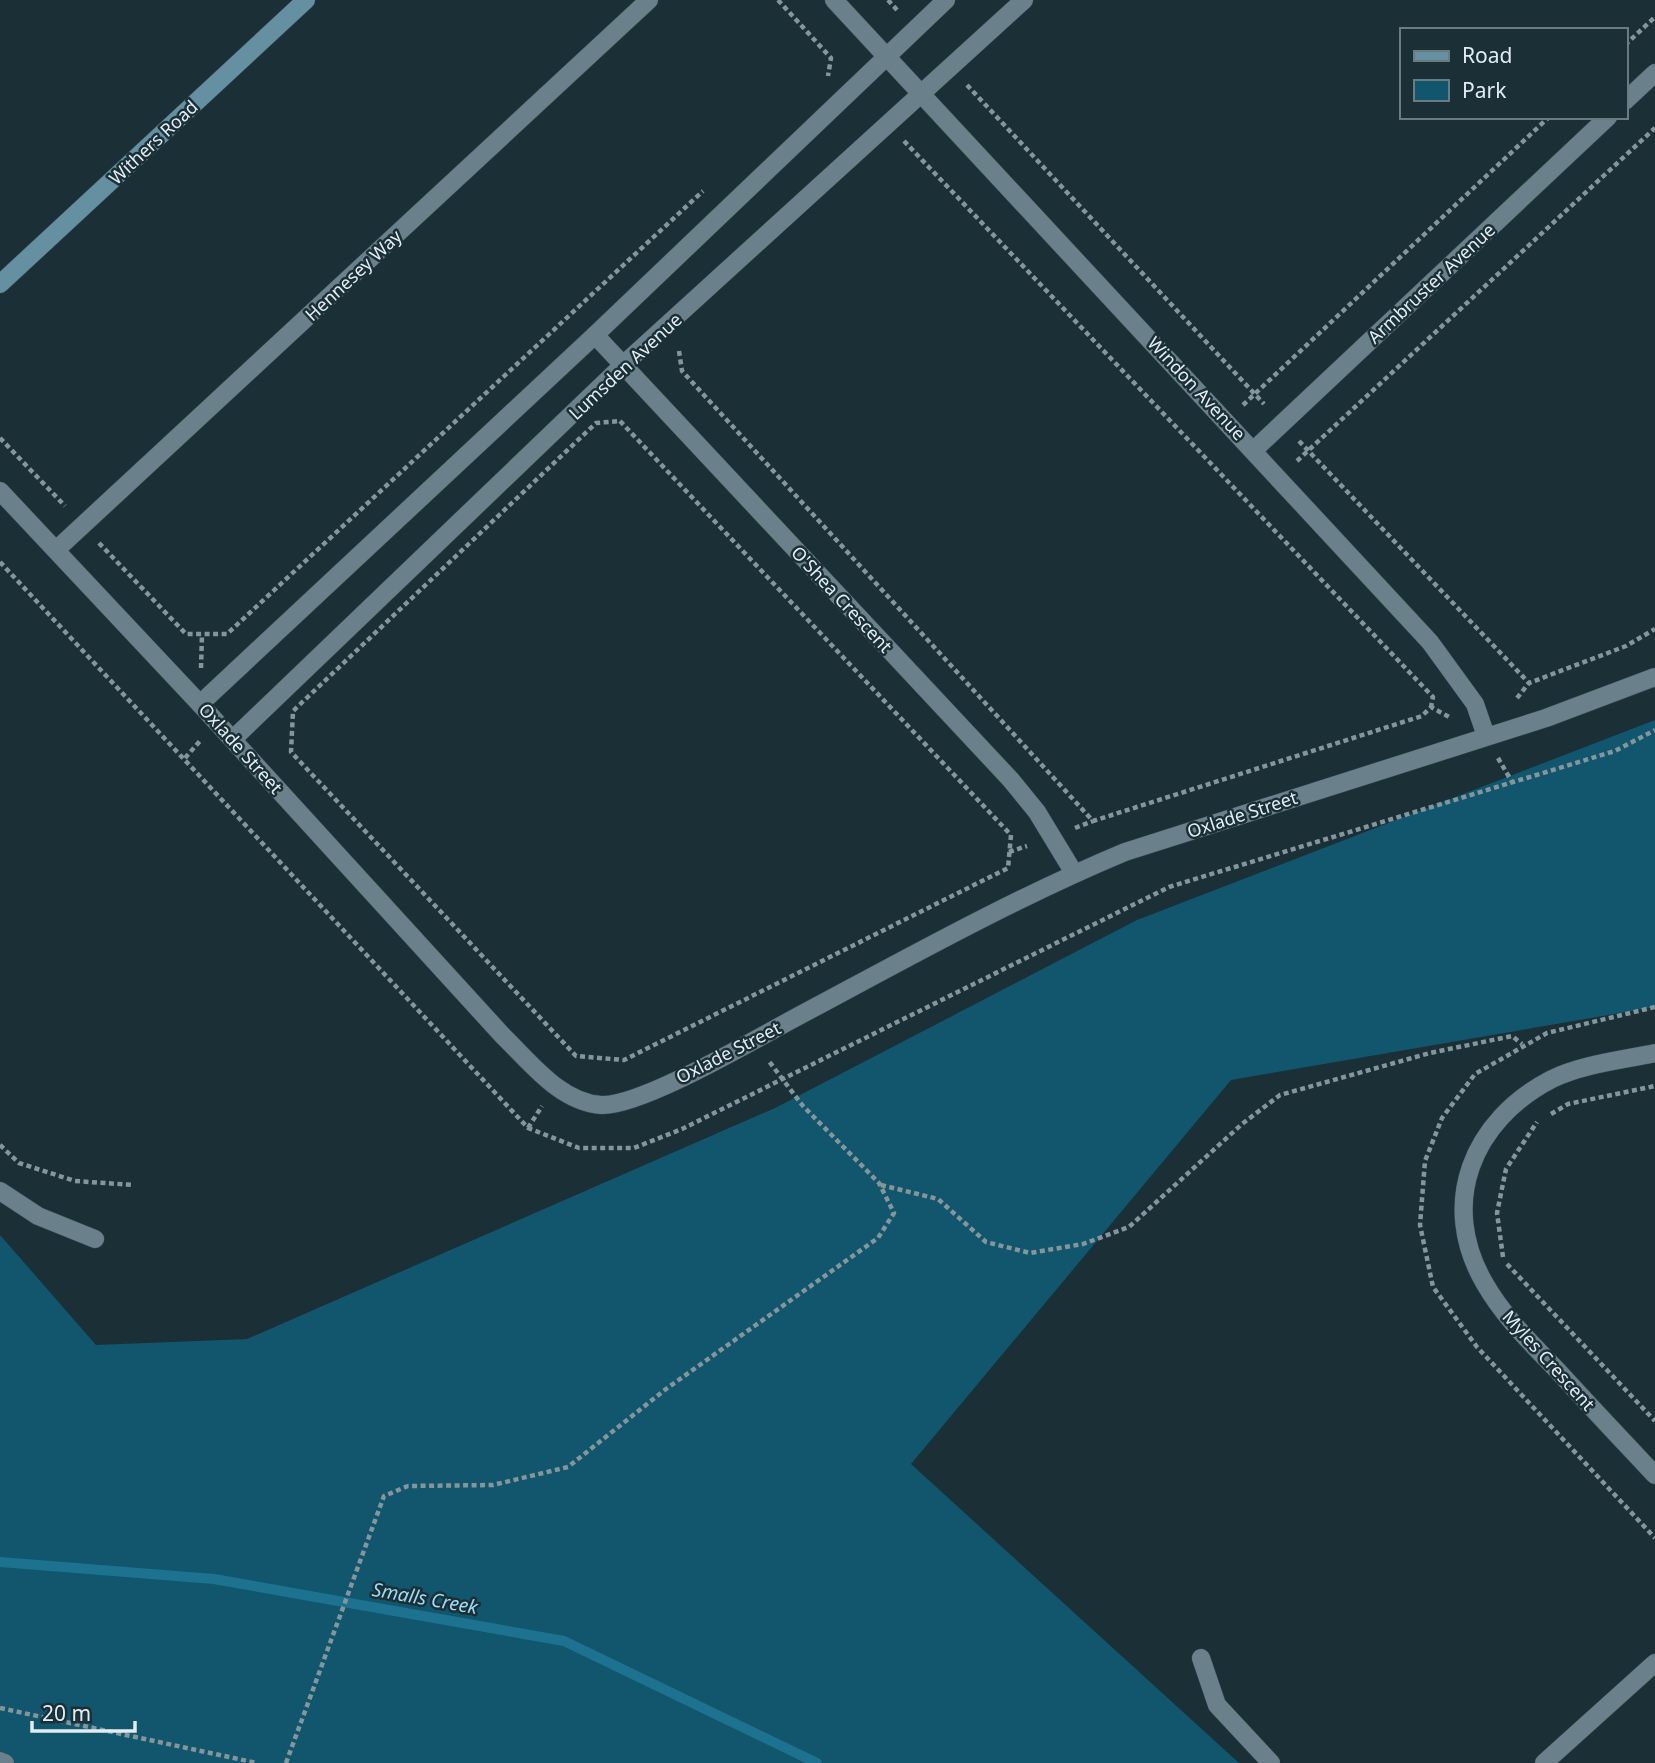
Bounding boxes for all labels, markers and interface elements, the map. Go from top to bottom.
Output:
legend [1400,28,1627,119]
text: Road [1462,41,1512,69]
text: Park [1462,76,1507,104]
street label: Withers Road [103,95,203,189]
street label: Armbruster Avenue [1362,218,1500,348]
street label: Hennesey Way [300,223,407,326]
street label: Lumsden Avenue [563,307,687,425]
street label: Windon Avenue [1143,331,1251,445]
street label: O'Shea Crescent [786,540,898,658]
street label: Oxlade Street [194,697,289,799]
street label: Oxlade Street [1184,785,1301,843]
street label: Oxlade Street [672,1015,785,1089]
street label: Myles Crescent [1498,1305,1601,1416]
water label: Smalls Creek [370,1576,480,1620]
scale bar [32,1690,135,1734]
text: 20 m [42,1699,91,1727]

